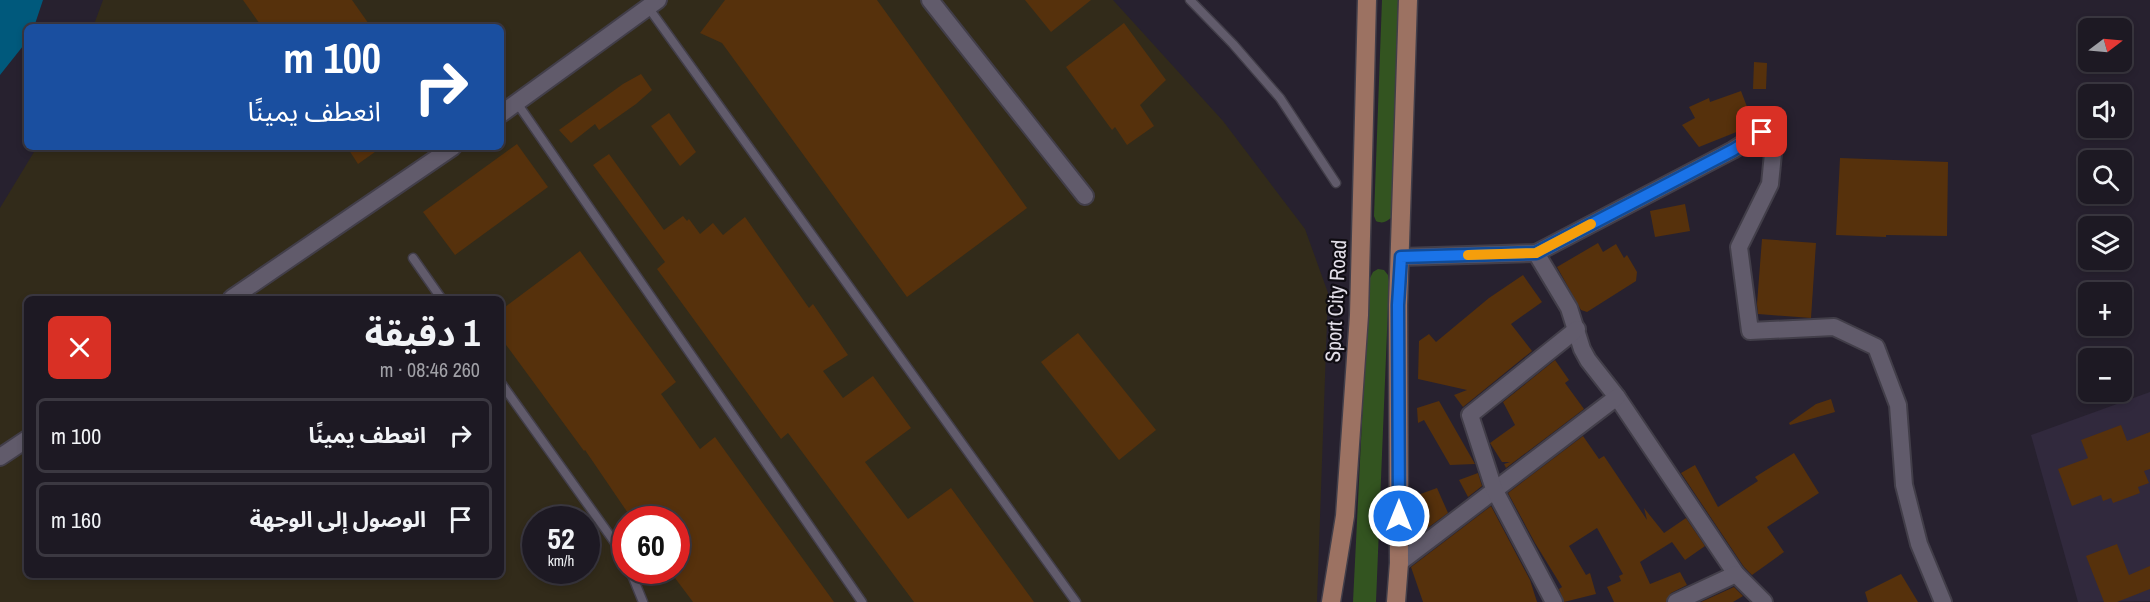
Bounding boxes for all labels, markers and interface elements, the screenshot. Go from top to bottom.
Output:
north arrow [2078,18,2132,72]
map controls [2078,18,2132,402]
text: 100 m [283,30,381,86]
icon: right [402,48,480,126]
button: sound [2078,84,2132,138]
text: انعطف يمينًا [247,93,381,129]
pin [1736,106,1787,157]
icon: arrive [1745,115,1778,148]
button: search [2078,150,2132,204]
button: layers [2078,216,2132,270]
street label: Sport City Road [1318,239,1353,363]
button: + [2078,282,2132,336]
text: 1 دقيقة [365,309,480,357]
button: close [48,316,111,379]
button: − [2078,348,2132,402]
text: 260 m · 08:46 [380,356,480,383]
icon: right [444,419,477,452]
text: انعطف يمينًا [308,420,426,450]
text: 100 m [51,421,101,451]
position arrow [1367,484,1431,548]
icon: arrive [444,503,477,536]
text: الوصول إلى الوجهة [250,504,426,534]
text: 160 m [51,505,101,535]
speed limit sign: 60 [612,506,690,584]
text: 52 [547,518,575,558]
text: km/h [548,550,574,571]

